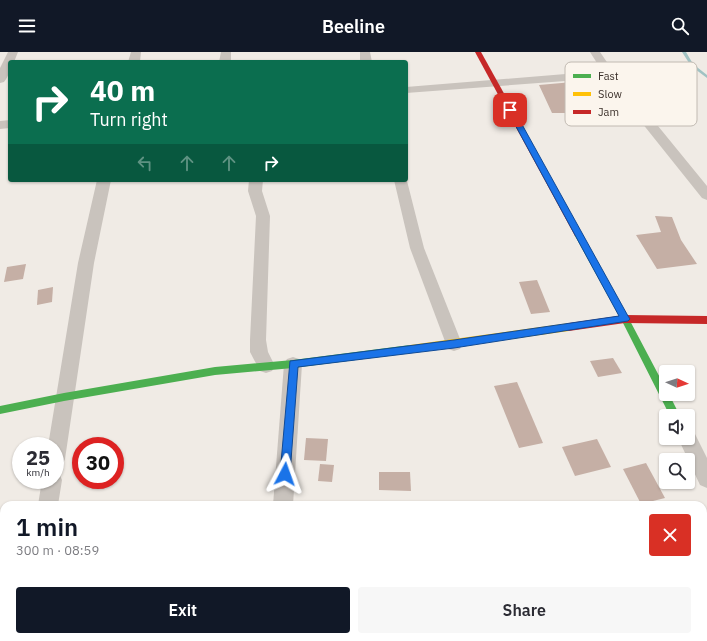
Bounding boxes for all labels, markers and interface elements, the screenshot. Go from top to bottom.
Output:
icon: menu [16,15,38,37]
text: Beeline [322,15,385,38]
icon: search [669,15,691,37]
legend [565,62,697,126]
text: Fast [598,69,619,83]
text: 40 m [90,72,155,109]
icon: right [24,76,76,128]
text: Slow [598,87,622,101]
pin [493,93,527,127]
icon: arrive [499,99,521,121]
text: Jam [598,105,619,119]
text: Turn right [90,108,168,131]
icon: left [134,152,156,174]
icon: ahead [176,152,198,174]
icon: ahead [218,152,240,174]
icon: right [260,152,282,174]
north arrow [659,365,695,401]
map controls [659,365,695,489]
button: sound [659,409,695,445]
speed limit sign: 30 [72,437,124,489]
text: 25 [26,444,50,471]
position arrow [264,453,306,495]
button: search [659,453,695,489]
text: km/h [26,466,50,479]
text: 1 min [16,511,78,543]
button: close [649,514,691,556]
text: 300 m · 08:59 [16,542,99,559]
button: Exit [16,587,350,633]
button: Share [358,587,691,633]

